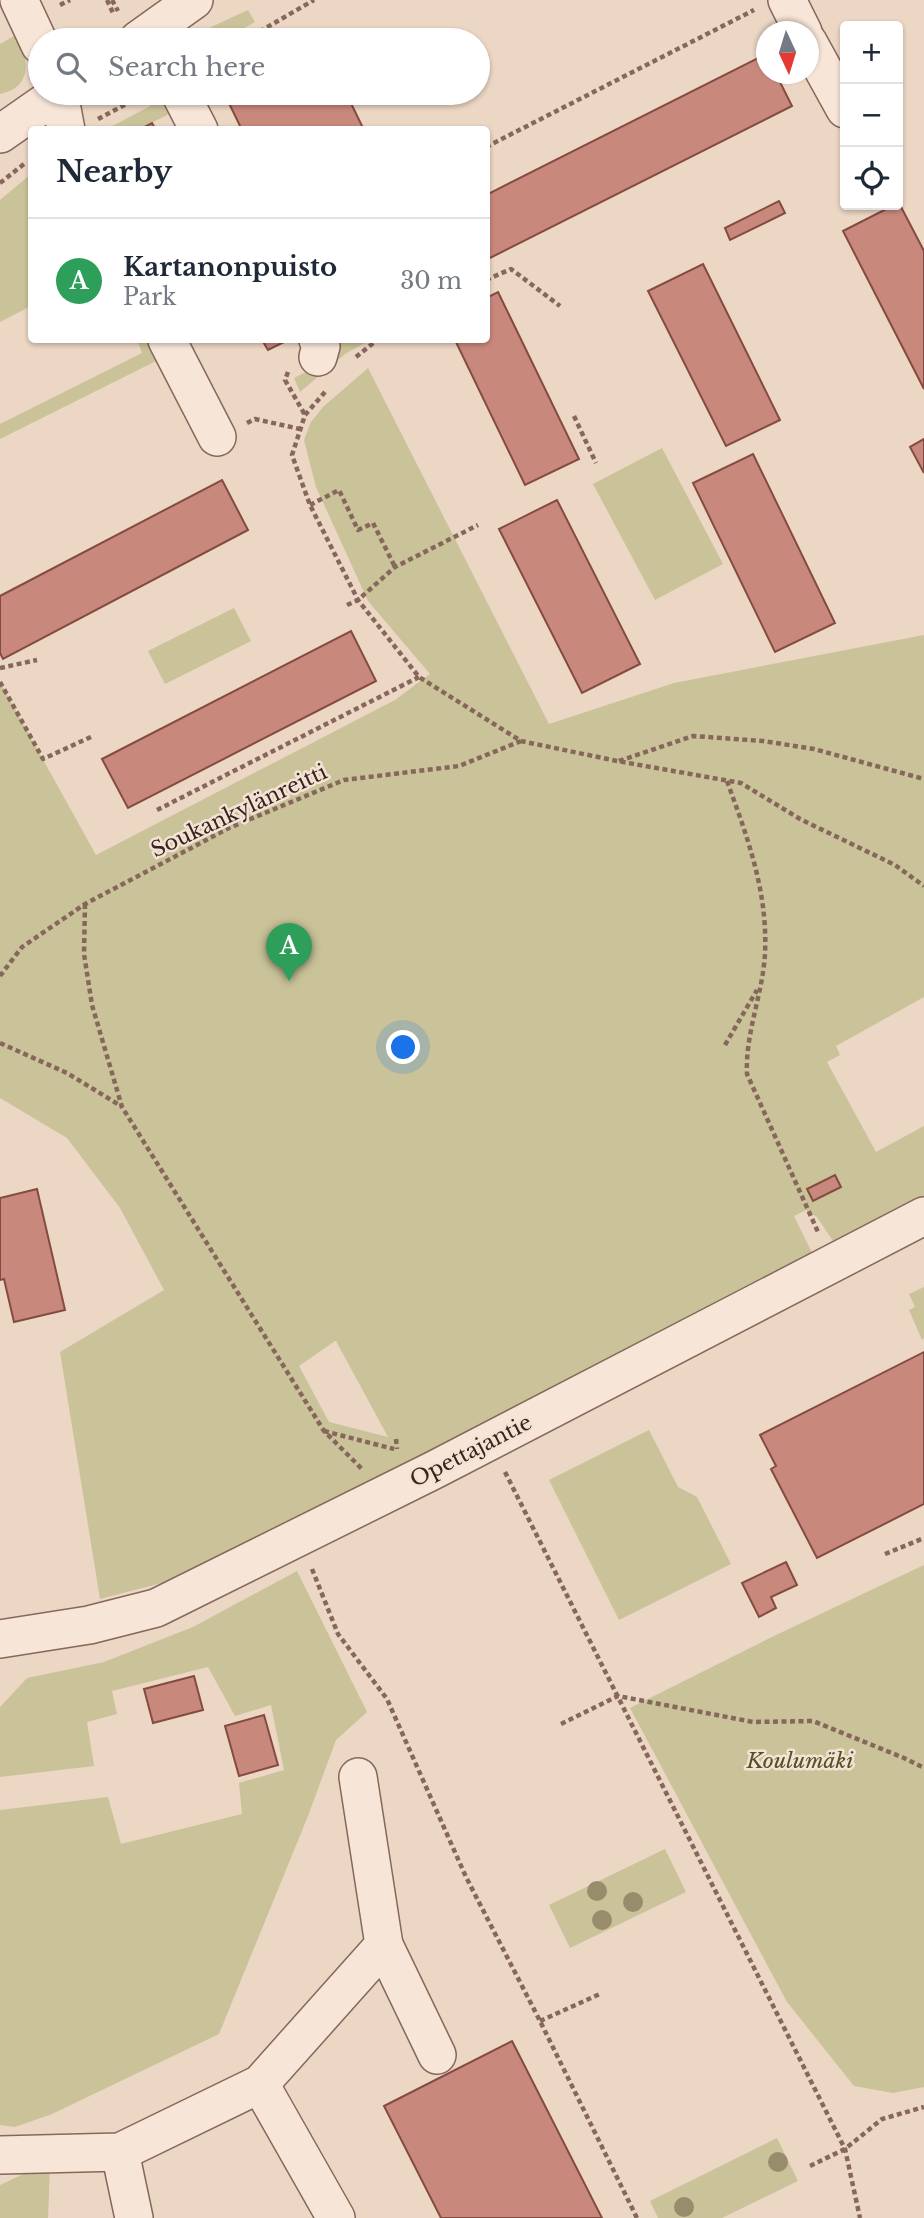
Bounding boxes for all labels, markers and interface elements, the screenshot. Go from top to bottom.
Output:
north arrow [756,21,819,84]
map controls [840,21,903,210]
button: + [840,21,903,84]
search box [28,28,490,105]
icon: search [52,48,90,86]
text: Search here [108,51,265,83]
button: − [840,84,903,147]
button: locate [840,147,903,210]
text: Nearby [56,153,172,190]
text: Kartanonpuisto [123,251,337,283]
text: A [70,267,88,295]
text: 30 m [400,267,462,295]
text: Park [123,283,176,311]
street label: Soukankylänreitti [147,759,331,863]
pin: A [266,923,312,981]
your location [386,1030,420,1064]
street label: Opettajantie [406,1409,536,1493]
park label: Koulumäki [745,1748,854,1774]

